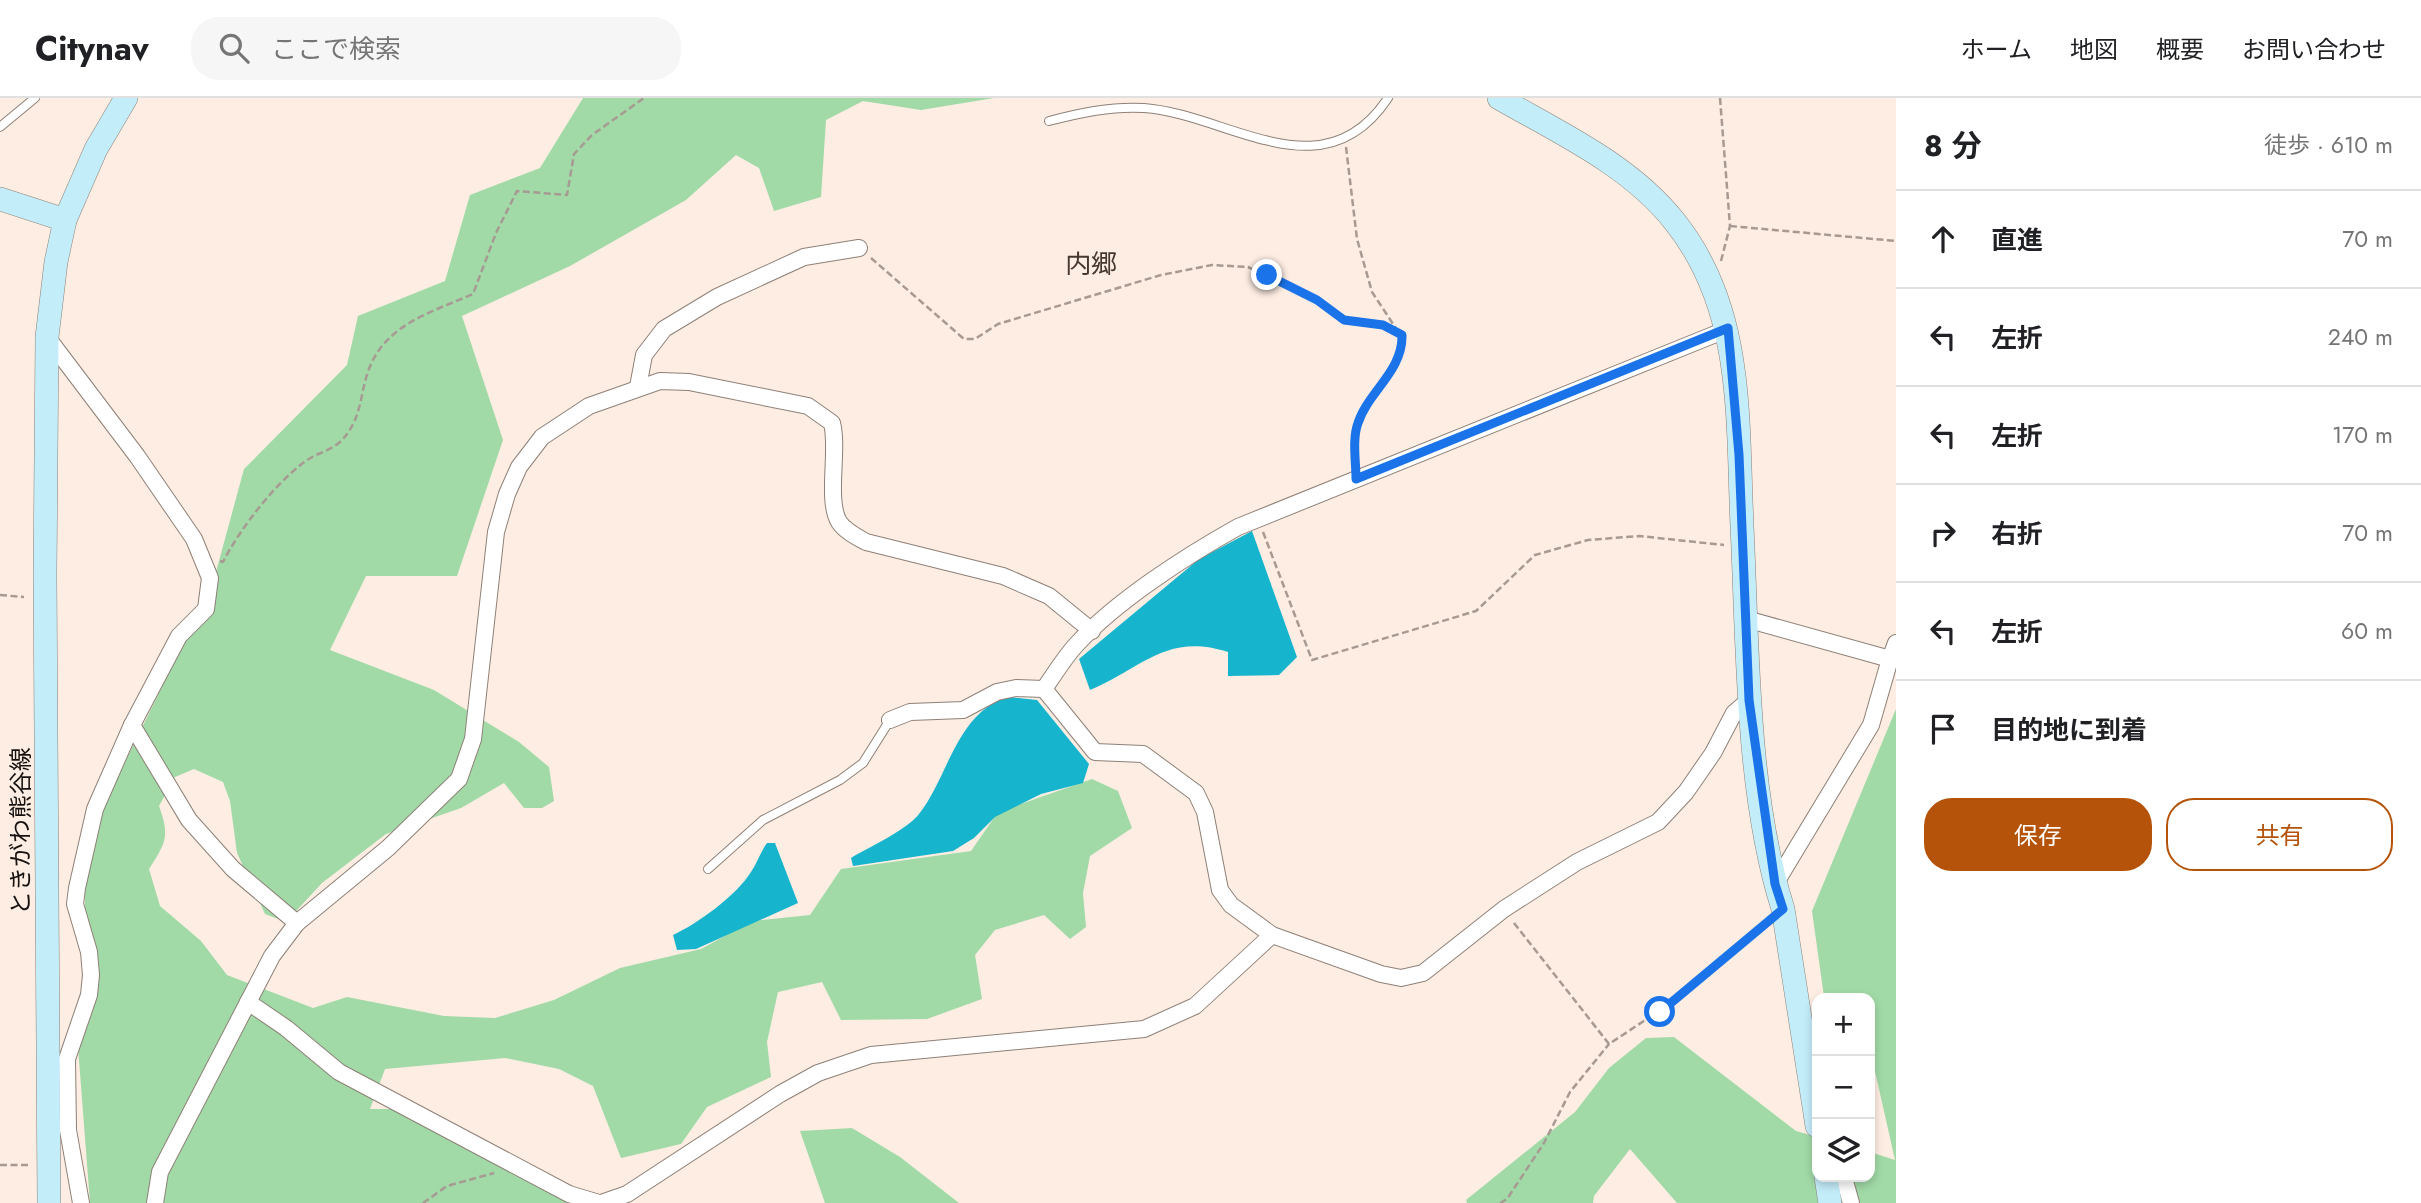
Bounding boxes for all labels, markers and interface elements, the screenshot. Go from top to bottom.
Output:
search box [191,17,681,80]
text: Citynav [35,25,149,72]
icon: search [215,29,253,67]
text: ここで検索 [271,30,401,68]
text: ホーム [1961,32,2032,67]
text: 地図 [2070,32,2118,67]
text: 概要 [2156,32,2204,67]
text: お問い合わせ [2242,32,2386,67]
text: 8 分 [1924,124,1982,167]
text: 徒歩 · 610 m [2264,128,2393,162]
icon: ahead [1924,220,1962,258]
text: 直進 [1991,221,2043,259]
text: 70 m [2342,222,2393,256]
district label: 内郷 [1065,245,1117,283]
route end [1251,259,1282,290]
icon: left [1924,318,1962,356]
text: 左折 [1991,319,2043,357]
text: 240 m [2328,320,2393,354]
icon: left [1924,416,1962,454]
text: 左折 [1991,417,2043,455]
text: 170 m [2332,418,2393,452]
icon: right [1924,514,1962,552]
text: 右折 [1991,515,2043,553]
text: 70 m [2342,516,2393,550]
icon: left [1924,612,1962,650]
text: 左折 [1991,613,2043,651]
text: 60 m [2341,614,2393,648]
icon: arrive [1924,710,1962,748]
text: 目的地に到着 [1991,711,2147,749]
street label: ときがわ熊谷線 [3,747,38,915]
button: 保存 [1924,798,2152,871]
button: 共有 [2166,798,2393,871]
map controls [1812,993,1875,1182]
button: + [1812,993,1875,1056]
route start [1644,996,1675,1027]
button: − [1812,1056,1875,1119]
button: layers [1812,1119,1875,1182]

